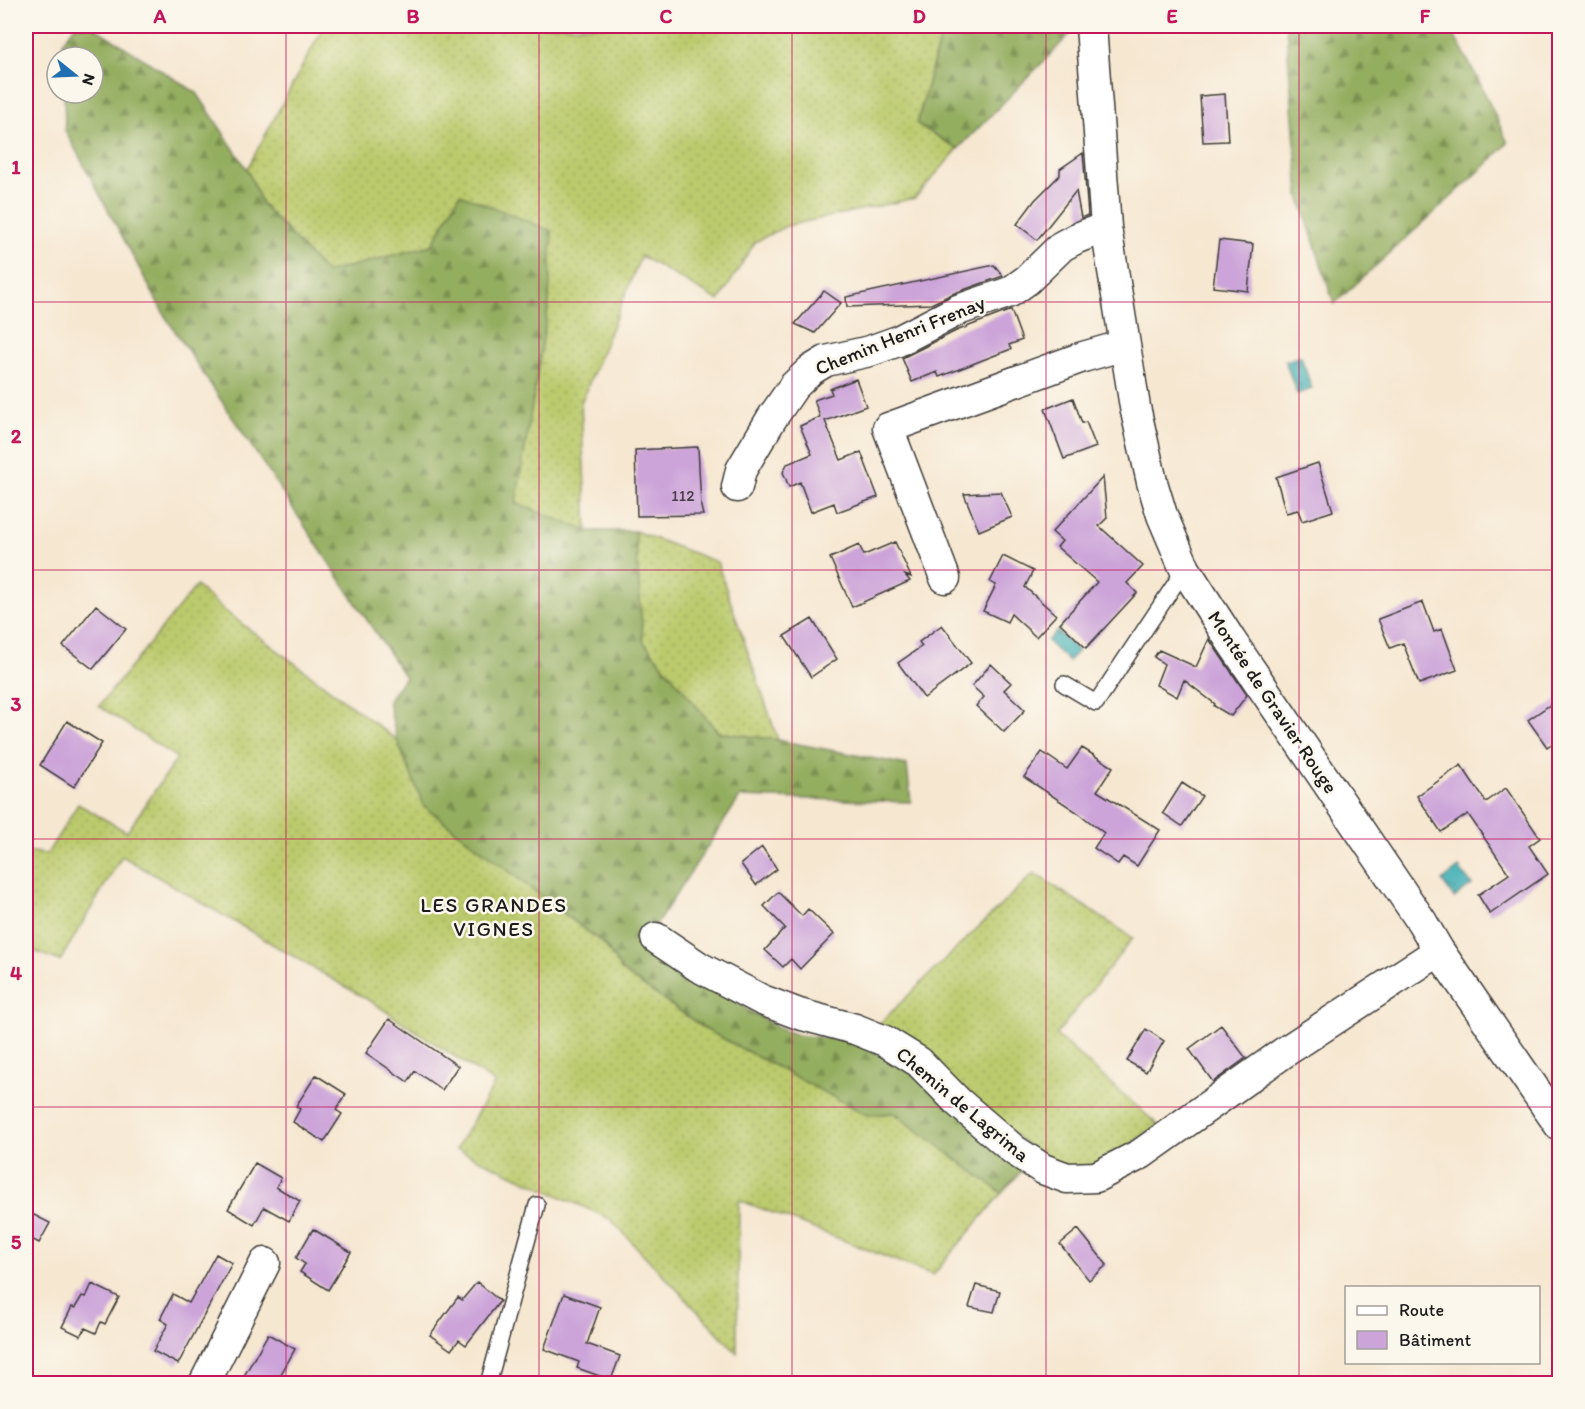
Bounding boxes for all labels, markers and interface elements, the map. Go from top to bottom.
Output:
text: A [153,4,167,28]
text: B [407,4,420,28]
text: C [660,4,673,28]
text: D [912,4,926,28]
text: E [1166,4,1178,28]
text: F [1420,4,1431,28]
north arrow [45,45,105,105]
text: N [78,71,99,88]
text: 1 [11,155,21,179]
street label: Chemin Henri Frenay [812,290,989,380]
text: 2 [11,424,22,448]
house number: 112 [671,486,695,505]
street label: Montée de Gravier Rouge [1203,606,1343,798]
text: 3 [11,692,22,716]
district label: LES GRANDES VIGNES [420,892,568,941]
text: 4 [10,961,22,985]
street label: Chemin de Lagrima [892,1041,1035,1167]
text: 5 [11,1230,22,1254]
legend [1345,1286,1540,1364]
text: Route [1399,1299,1444,1321]
text: Bâtiment [1399,1329,1472,1351]

